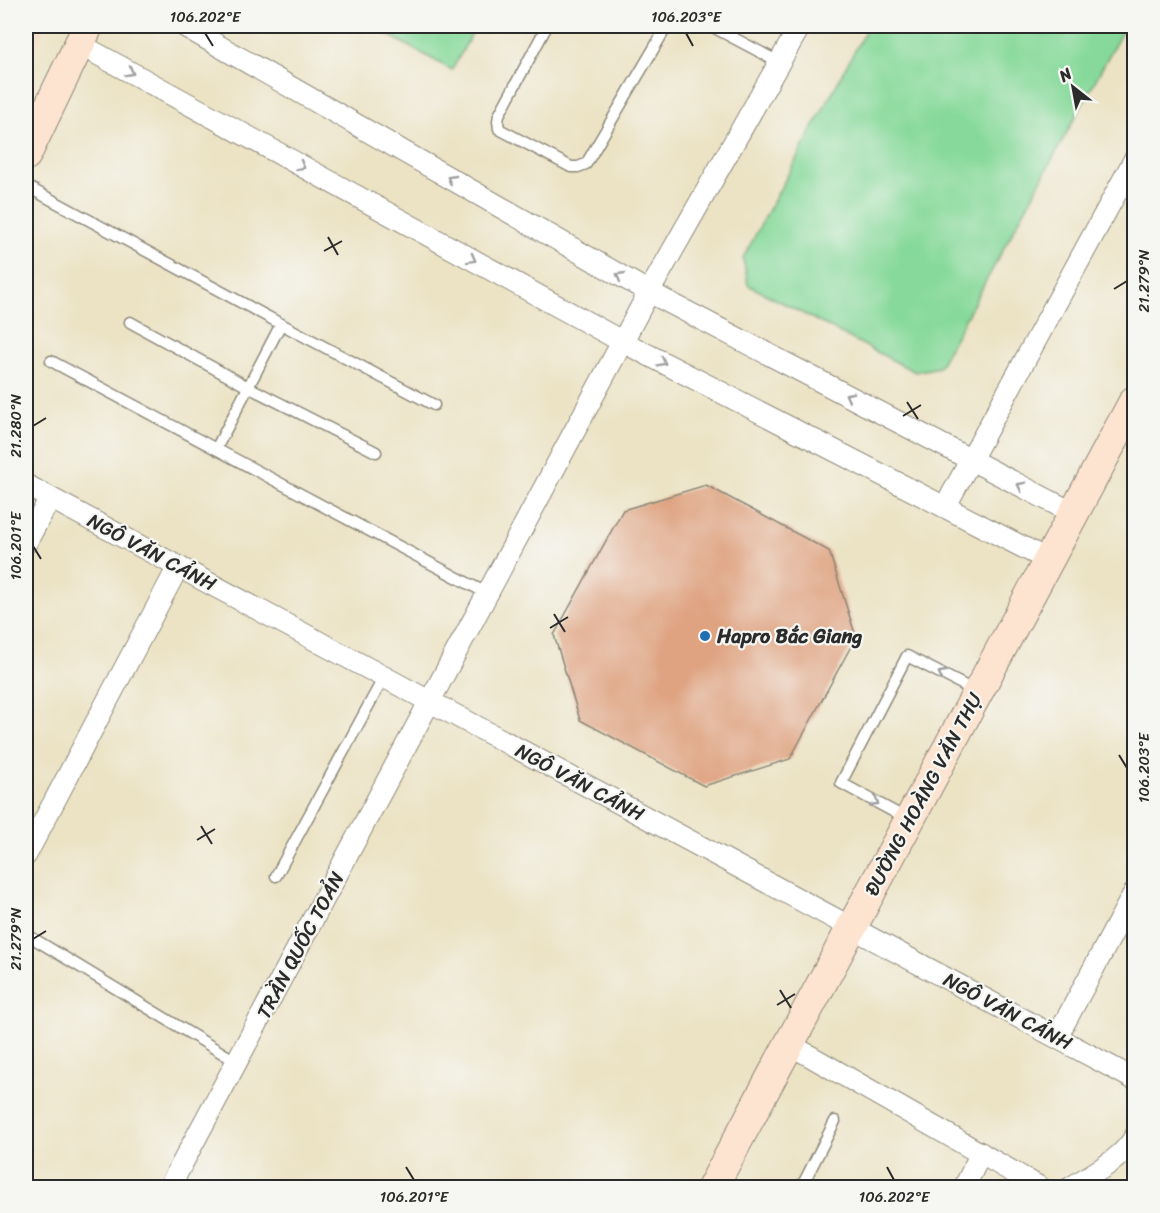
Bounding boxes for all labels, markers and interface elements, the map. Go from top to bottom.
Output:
text: 106.202°E [170,4,242,30]
text: 106.203°E [651,4,723,30]
north arrow [1043,57,1103,117]
text: N [1052,59,1079,90]
one-way arrow [124,65,134,76]
one-way arrow [295,159,306,170]
one-way arrow [447,174,457,186]
text: 21.279°N [1131,249,1157,312]
one-way arrow [466,252,477,263]
one-way arrow [616,271,627,283]
one-way arrow [656,355,667,366]
one-way arrow [844,392,855,403]
text: 21.280°N [3,394,29,458]
one-way arrow [1017,482,1028,493]
street label: NGÔ VĂN CẢNH [81,504,223,601]
text: 106.201°E [3,510,29,580]
place label: Hapro Bắc Giang [716,619,862,654]
marker: Hapro Bắc Giang [698,629,712,643]
one-way arrow [938,670,949,681]
street label: ĐƯỜNG HOÀNG VĂN THỤ [855,686,992,902]
text: 106.203°E [1131,731,1157,803]
street label: NGÔ VĂN CẢNH [509,734,651,831]
one-way arrow [869,795,879,806]
street label: TRẦN QUỐC TOẢN [247,865,354,1025]
text: 21.279°N [3,907,29,970]
street label: NGÔ VĂN CẢNH [937,963,1079,1060]
text: 106.201°E [380,1184,450,1210]
text: 106.202°E [859,1184,931,1210]

